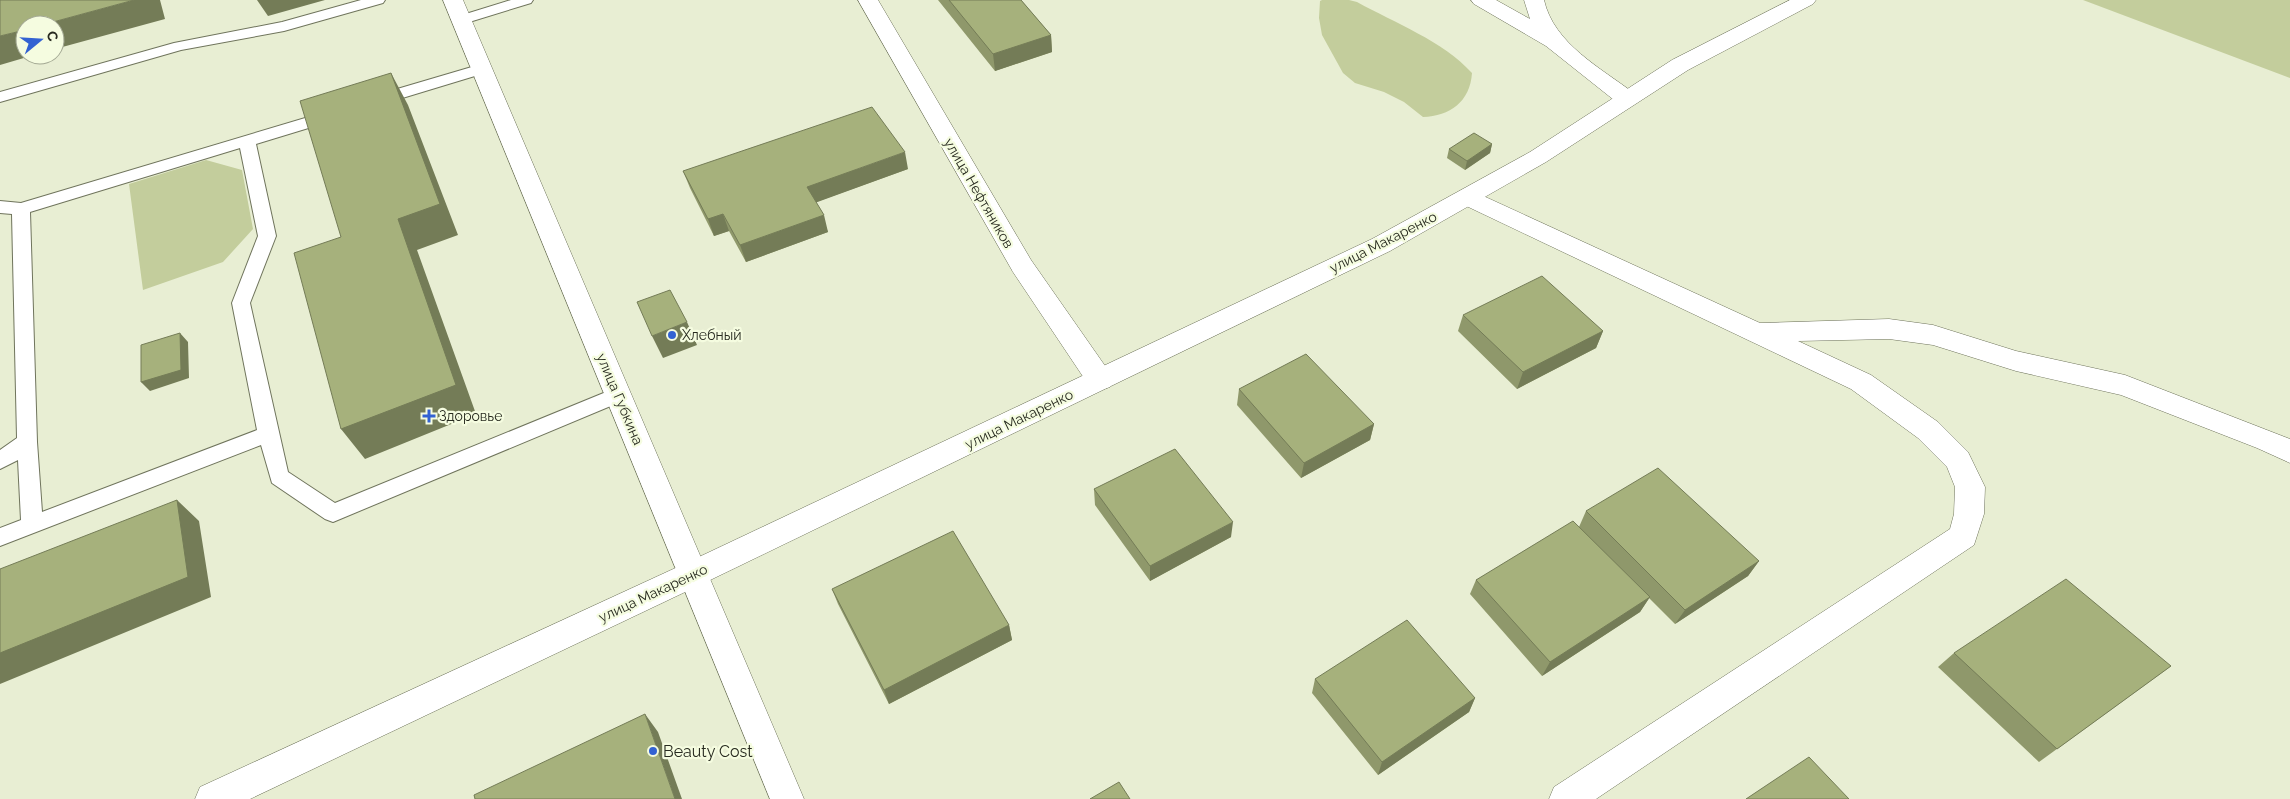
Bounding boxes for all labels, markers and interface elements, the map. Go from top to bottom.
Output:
north arrow [15,15,65,65]
text: С [43,29,62,43]
street label: улица Нефтяников [941,135,1017,251]
street label: улица Макаренко [1327,208,1439,276]
place label: Хлебный [682,327,742,343]
marker: Хлебный [666,329,678,341]
street label: улица Губкина [594,351,646,447]
street label: улица Макаренко [962,386,1076,452]
place label: Здоровье [439,408,502,424]
marker: Здоровье [423,410,435,422]
street label: улица Макаренко [596,561,710,625]
place label: Beauty Cost [663,742,753,761]
marker: Beauty Cost [647,745,659,757]

